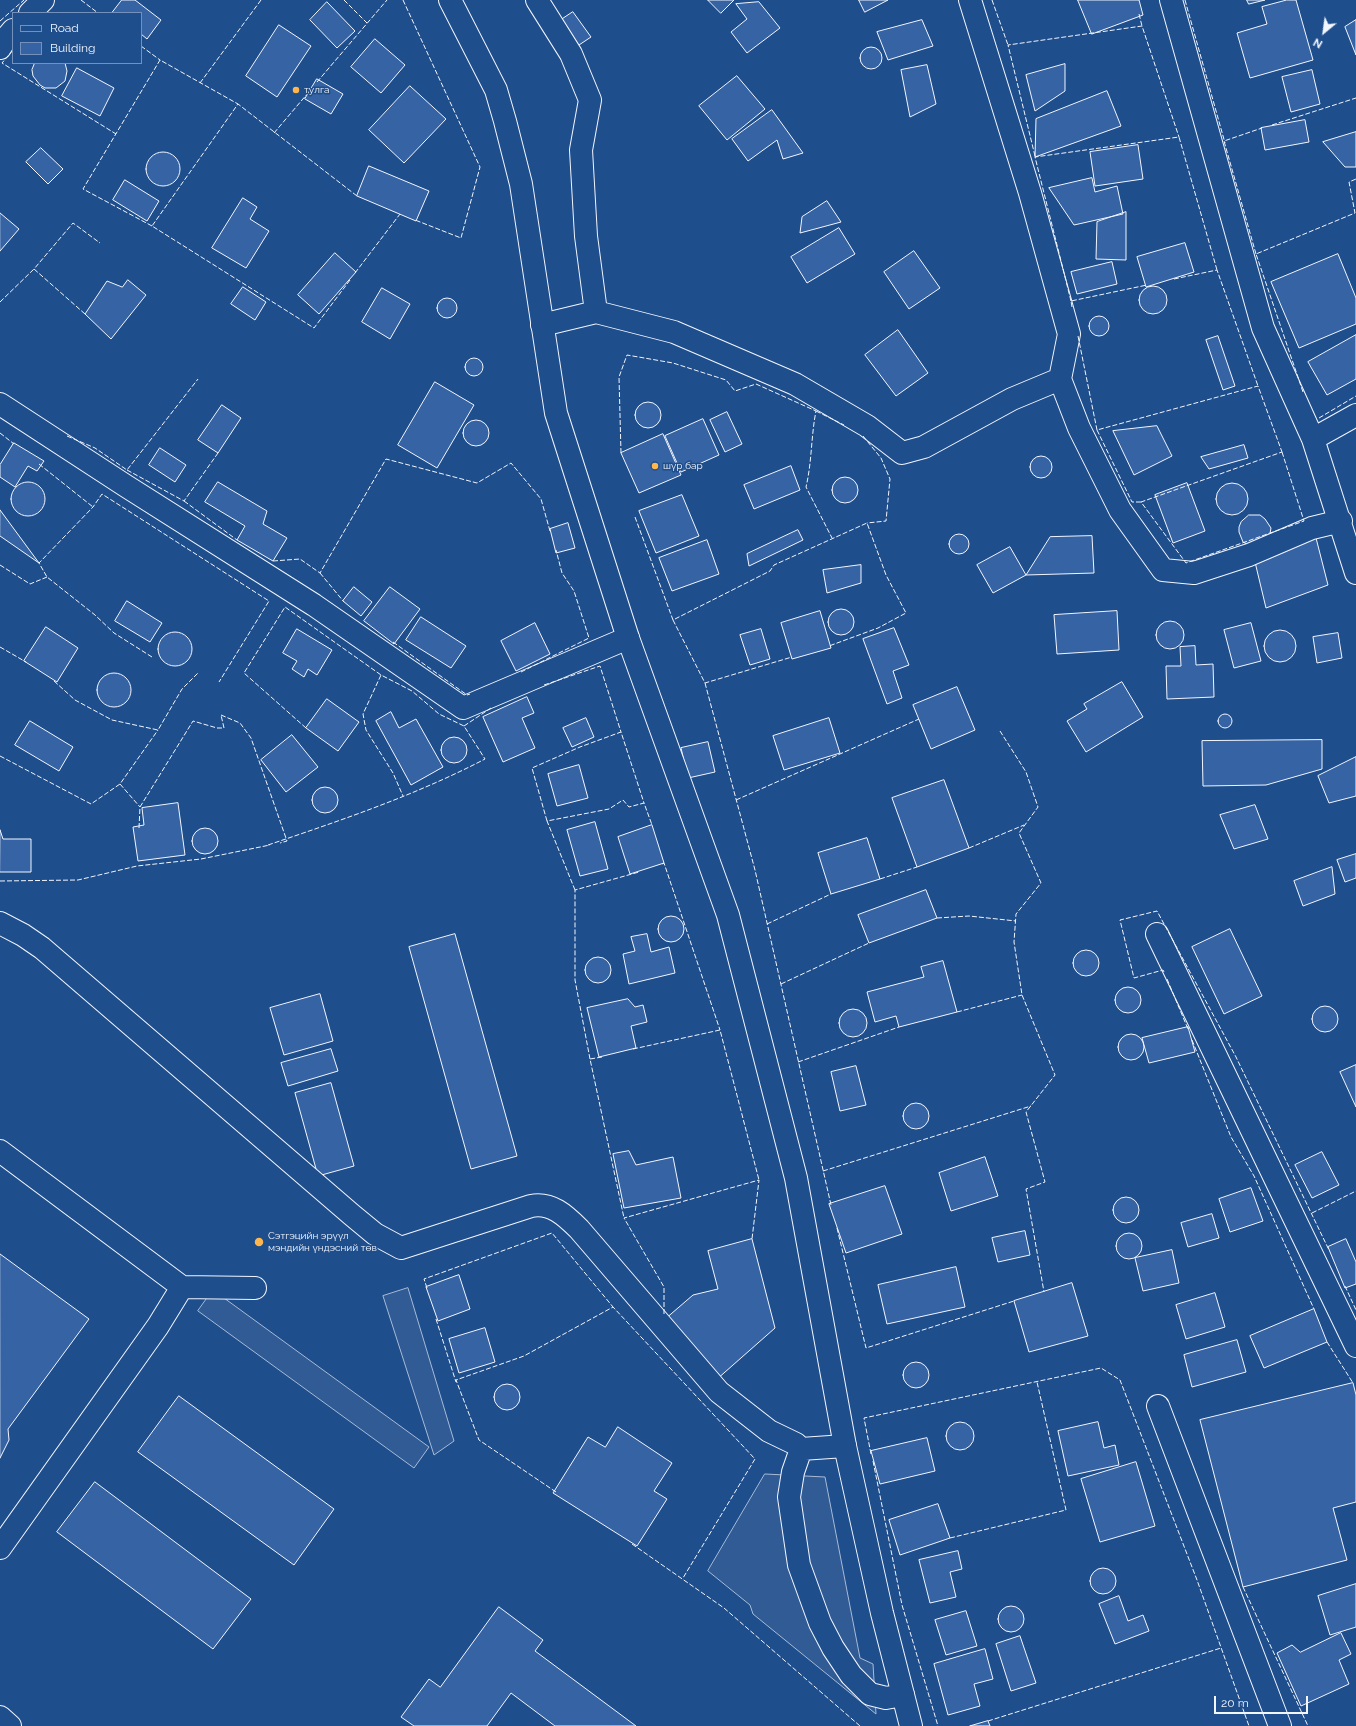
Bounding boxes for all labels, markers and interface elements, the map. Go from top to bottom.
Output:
legend [12,12,142,64]
north arrow [1304,12,1344,52]
text: Road [50,21,79,35]
text: N [1311,35,1325,51]
text: Building [50,41,96,55]
place label: тулга [304,84,329,96]
marker: тулга [291,85,301,95]
place label: шүр бар [663,460,703,472]
marker: шүр бар [650,461,660,471]
place label: Сэтгэцийн эрүүл мэндийн үндэсний төв [268,1230,377,1254]
marker: Сэтгэцийн эрүүл мэндийн үндэсний төв [253,1236,265,1248]
scale bar [1216,1688,1310,1714]
text: 20 m [1221,1696,1249,1710]

